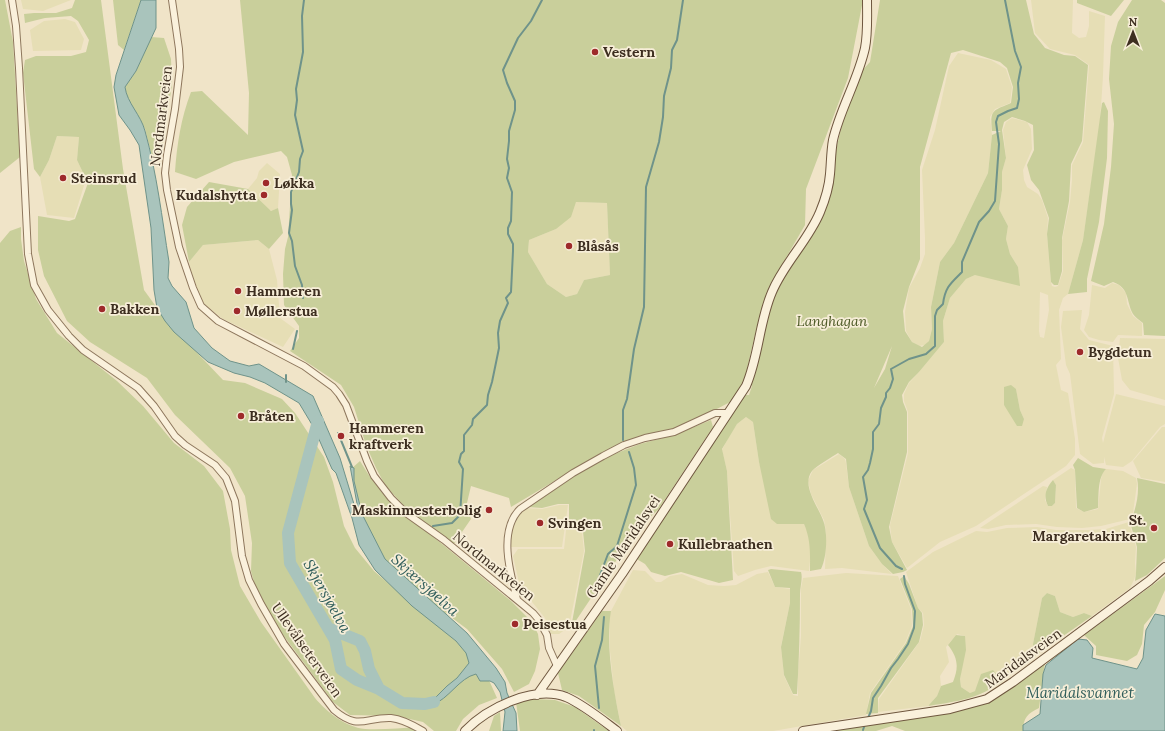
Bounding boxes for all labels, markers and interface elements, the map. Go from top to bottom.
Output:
north arrow [1113,12,1153,52]
text: N [1129,15,1138,29]
place label: Vestern [603,43,655,61]
marker: Vestern [590,47,600,57]
street label: Nordmarkveien [146,64,176,167]
place label: Steinsrud [71,169,137,187]
marker: Steinsrud [58,173,68,183]
place label: Løkka [274,174,315,192]
marker: Løkka [261,178,271,188]
place label: Kudalshytta [176,186,257,204]
marker: Kudalshytta [259,190,269,200]
place label: Blåsås [577,237,619,255]
marker: Blåsås [564,241,574,251]
place label: Hammeren [246,282,321,300]
marker: Hammeren [233,286,243,296]
place label: Bakken [110,300,159,318]
place label: Møllerstua [245,302,318,320]
marker: Bakken [97,304,107,314]
marker: Møllerstua [232,306,242,316]
park label: Langhagan [797,312,868,330]
place label: Bygdetun [1088,343,1152,361]
marker: Bygdetun [1075,347,1085,357]
place label: Bråten [249,407,294,425]
marker: Bråten [236,411,246,421]
place label: Hammeren kraftverk [349,419,424,453]
marker: Hammeren kraftverk [336,431,346,441]
street label: Gamle Maridalsvei [582,492,664,602]
place label: Maskinmesterbolig [352,501,482,519]
marker: Maskinmesterbolig [484,505,494,515]
place label: St. Margaretakirken [1032,511,1146,545]
place label: Svingen [548,514,601,532]
marker: Svingen [535,518,545,528]
marker: St. Margaretakirken [1149,523,1159,533]
street label: Nordmarkveien [449,527,539,605]
place label: Kullebraathen [678,535,773,553]
marker: Kullebraathen [665,539,675,549]
water label: Skjærsjøelva [388,549,464,621]
water label: Skjersjøelva [300,556,356,636]
street label: Ullevålseterveien [268,599,347,701]
place label: Peisestua [523,615,587,633]
marker: Peisestua [510,619,520,629]
street label: Maridalsveien [981,624,1065,692]
water label: Maridalsvannet [1026,683,1134,702]

